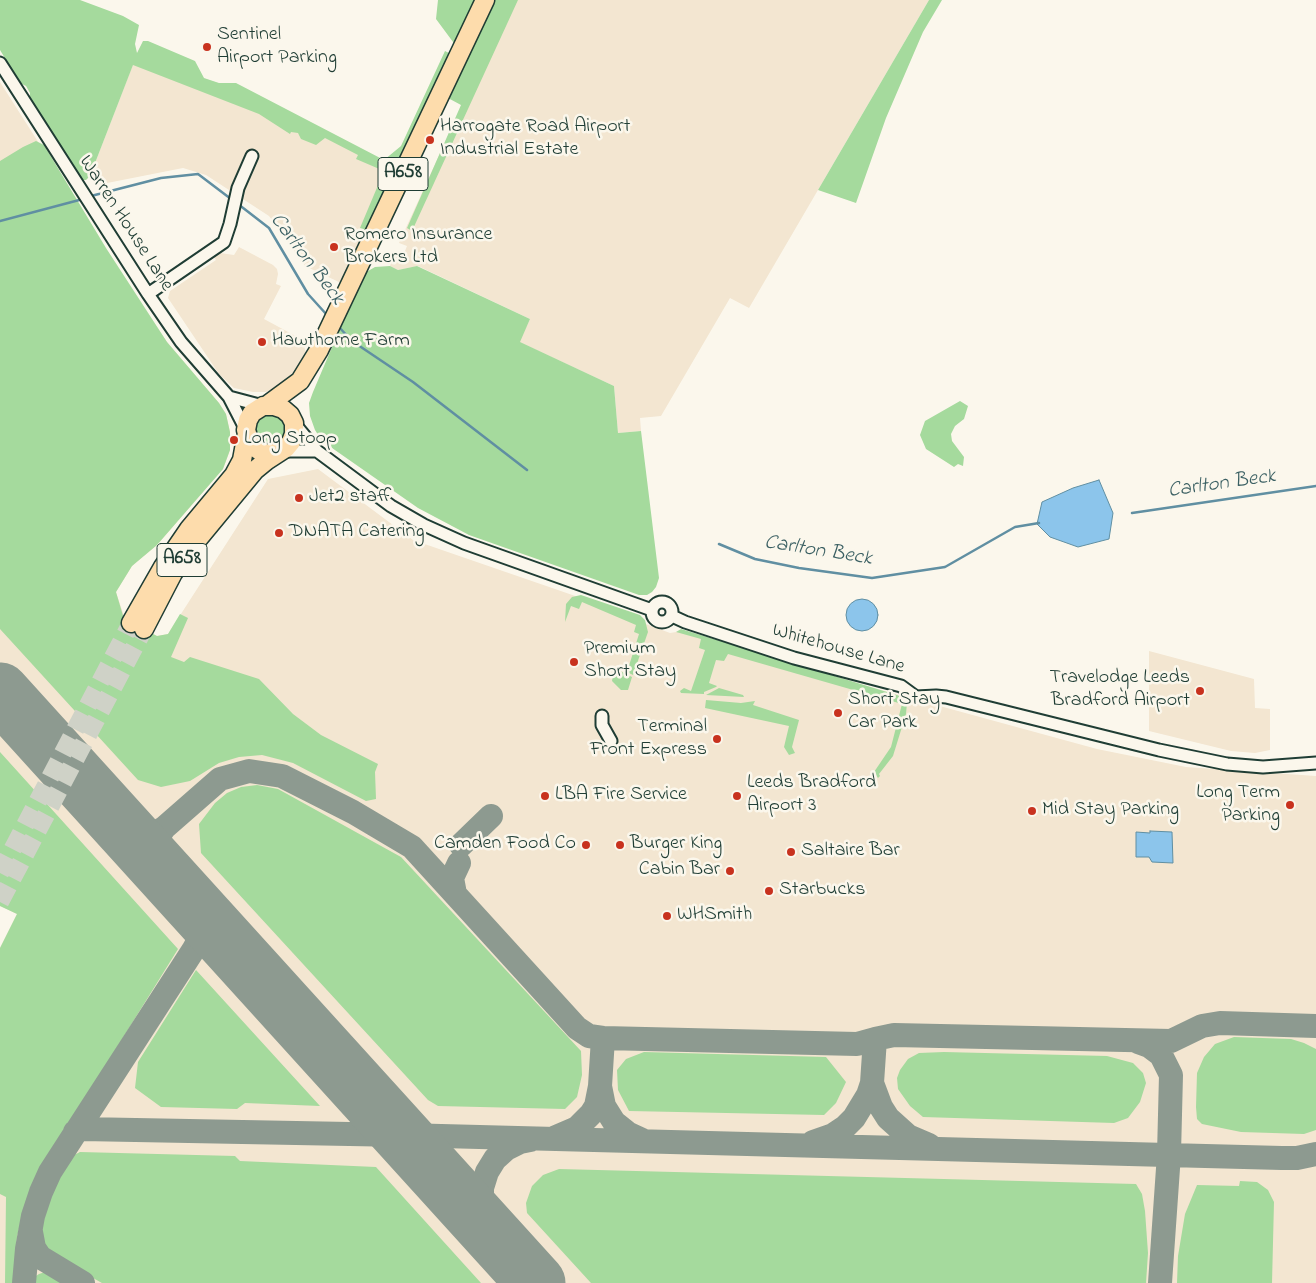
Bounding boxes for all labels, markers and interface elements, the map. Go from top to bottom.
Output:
place label: Sentinel Airport Parking [217,24,337,71]
marker: Sentinel Airport Parking [201,41,213,53]
place label: Harrogate Road Airport Industrial Estate [440,116,631,163]
marker: Harrogate Road Airport Industrial Estate [424,134,436,146]
street label: Warren House Lane [72,152,178,296]
road number: A658 [378,157,428,190]
water label: Carlton Beck [263,209,349,311]
place label: Romero Insurance Brokers Ltd [344,224,492,271]
marker: Romero Insurance Brokers Ltd [328,241,340,253]
place label: Hawthorne Farm [272,330,410,354]
marker: Hawthorne Farm [256,336,268,348]
place label: Long Stoop [244,428,337,452]
marker: Long Stoop [228,434,240,446]
water label: Carlton Beck [1167,465,1277,505]
place label: Jet2 staff [309,486,391,510]
marker: Jet2 staff [293,492,305,504]
place label: DNATA Catering [289,521,424,545]
marker: DNATA Catering [273,527,285,539]
water label: Carlton Beck [762,531,874,573]
road number: A658 [157,544,207,576]
street label: Whitehouse Lane [769,620,907,680]
place label: Premium Short Stay [584,638,676,685]
marker: Premium Short Stay [568,656,580,668]
place label: Travelodge Leeds Bradford Airport [1050,667,1190,714]
marker: Travelodge Leeds Bradford Airport [1194,685,1206,697]
place label: Short Stay Car Park [848,689,940,736]
marker: Short Stay Car Park [832,707,844,719]
place label: Terminal Front Express [590,716,707,763]
marker: Terminal Front Express [711,733,723,745]
place label: Leeds Bradford Airport 3 [747,772,876,819]
place label: Long Term Parking [1196,782,1280,829]
place label: LBA Fire Service [555,784,687,808]
marker: LBA Fire Service [539,790,551,802]
marker: Leeds Bradford Airport 3 [731,790,743,802]
place label: Mid Stay Parking [1042,799,1179,823]
marker: Long Term Parking [1284,799,1296,811]
marker: Mid Stay Parking [1026,805,1038,817]
place label: Camden Food Co [434,833,576,857]
place label: Burger King [630,833,722,857]
marker: Camden Food Co [580,839,592,851]
marker: Burger King [614,839,626,851]
place label: Saltaire Bar [801,840,900,864]
marker: Saltaire Bar [785,846,797,858]
place label: Cabin Bar [639,859,720,883]
marker: Cabin Bar [724,865,736,877]
place label: Starbucks [779,879,865,903]
marker: Starbucks [763,885,775,897]
place label: WHSmith [677,904,752,928]
marker: WHSmith [661,910,673,922]

